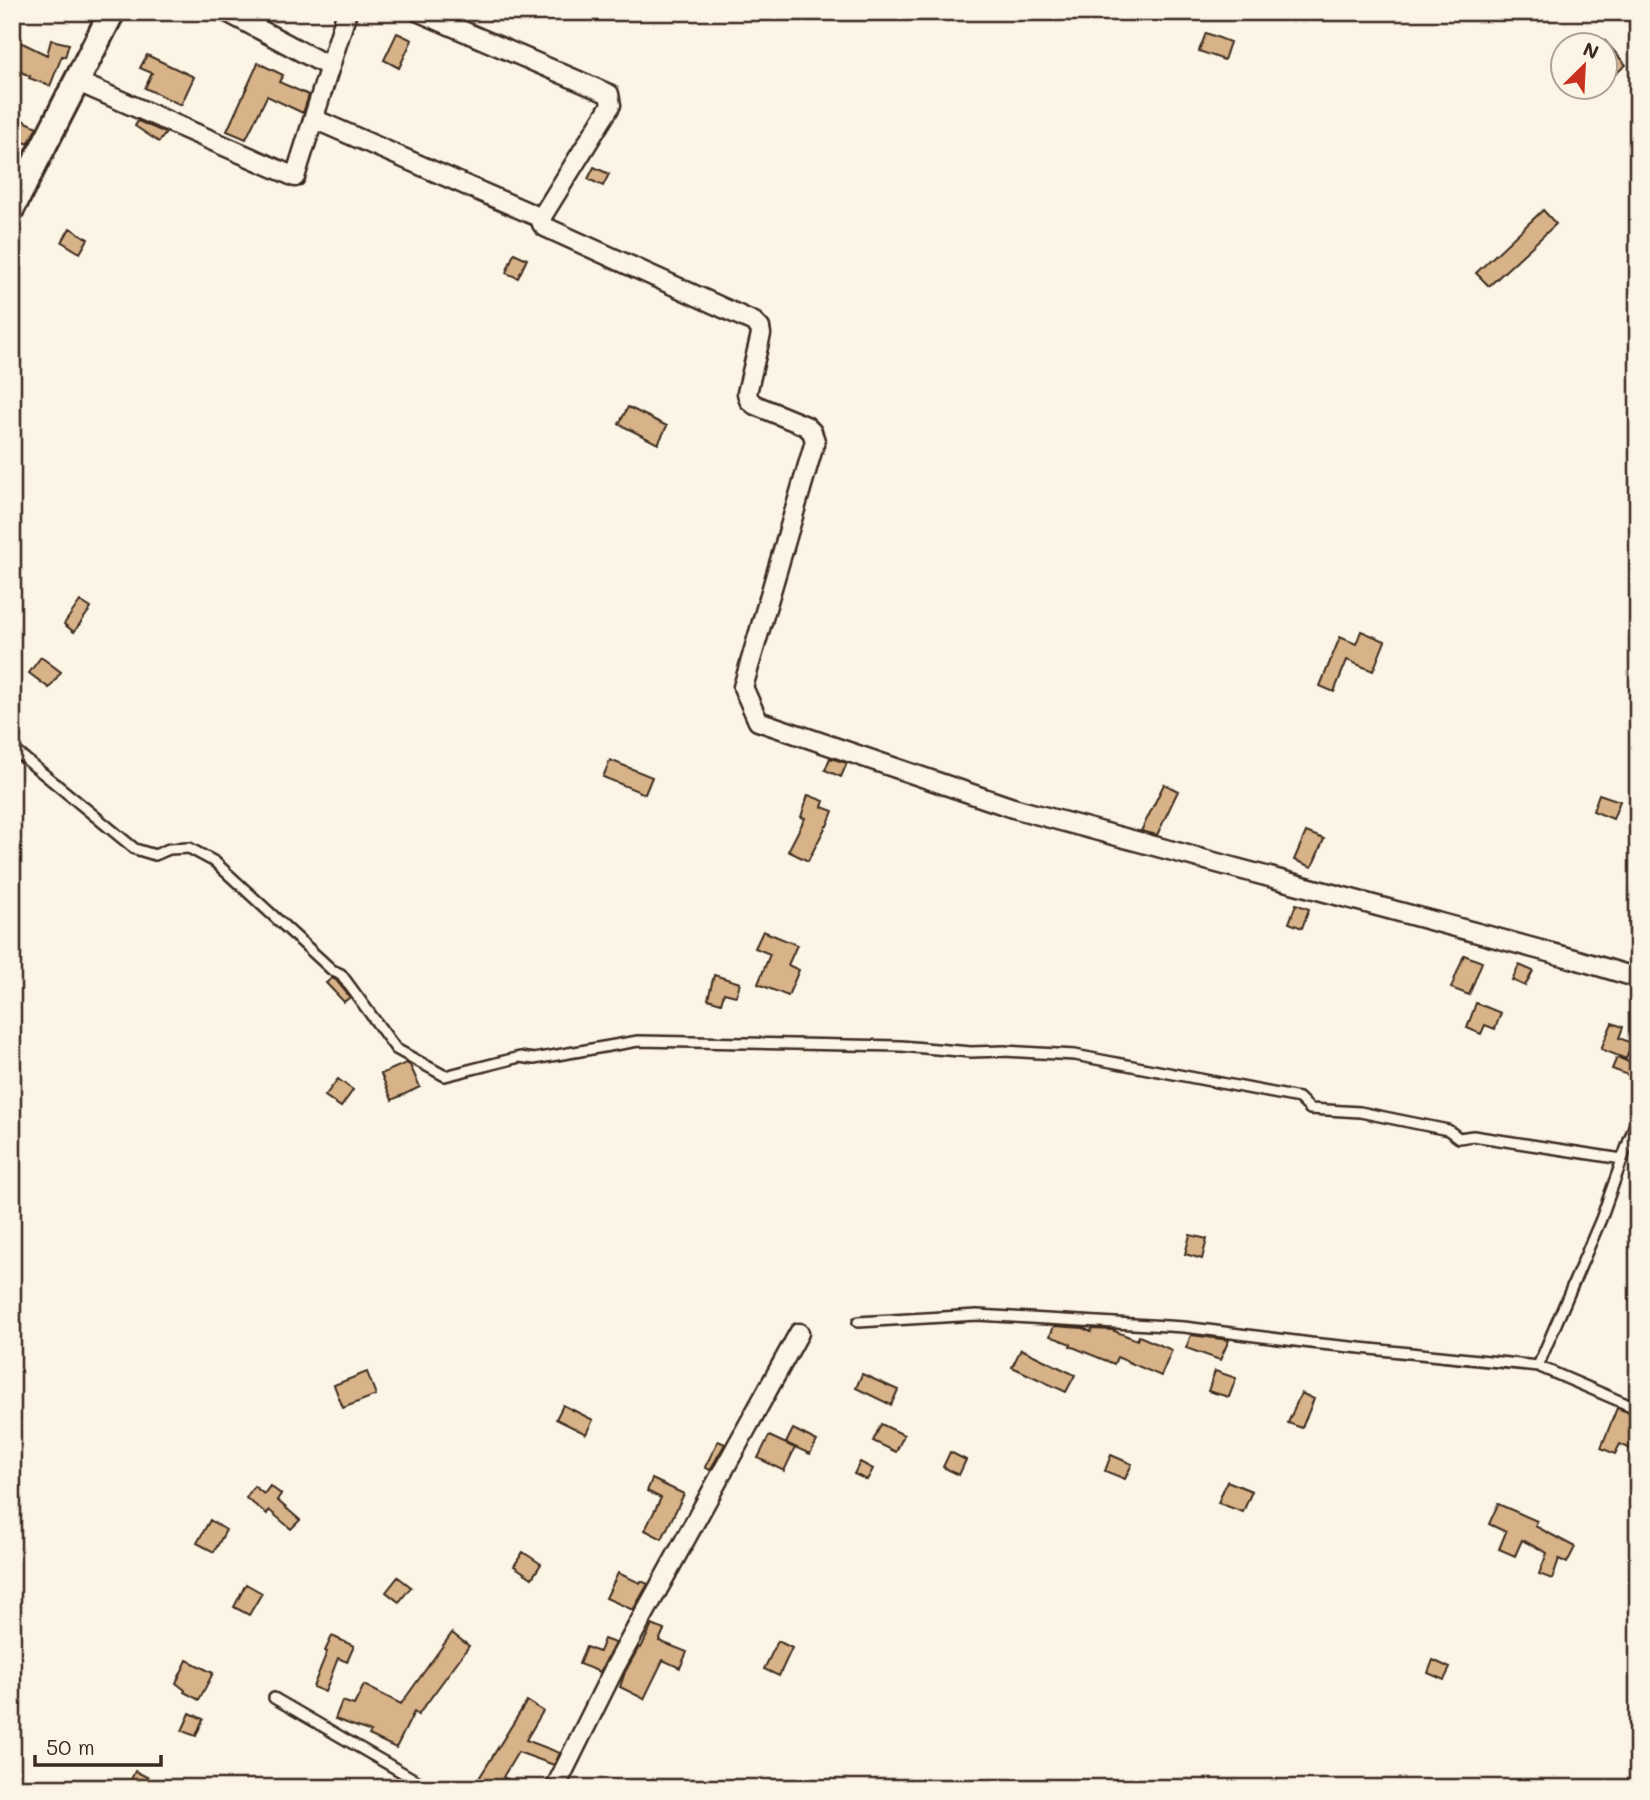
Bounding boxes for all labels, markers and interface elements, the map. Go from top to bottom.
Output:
north arrow [1548,32,1618,102]
text: N [1579,36,1603,64]
scale bar [35,1723,161,1767]
text: 50 m [46,1733,95,1760]

